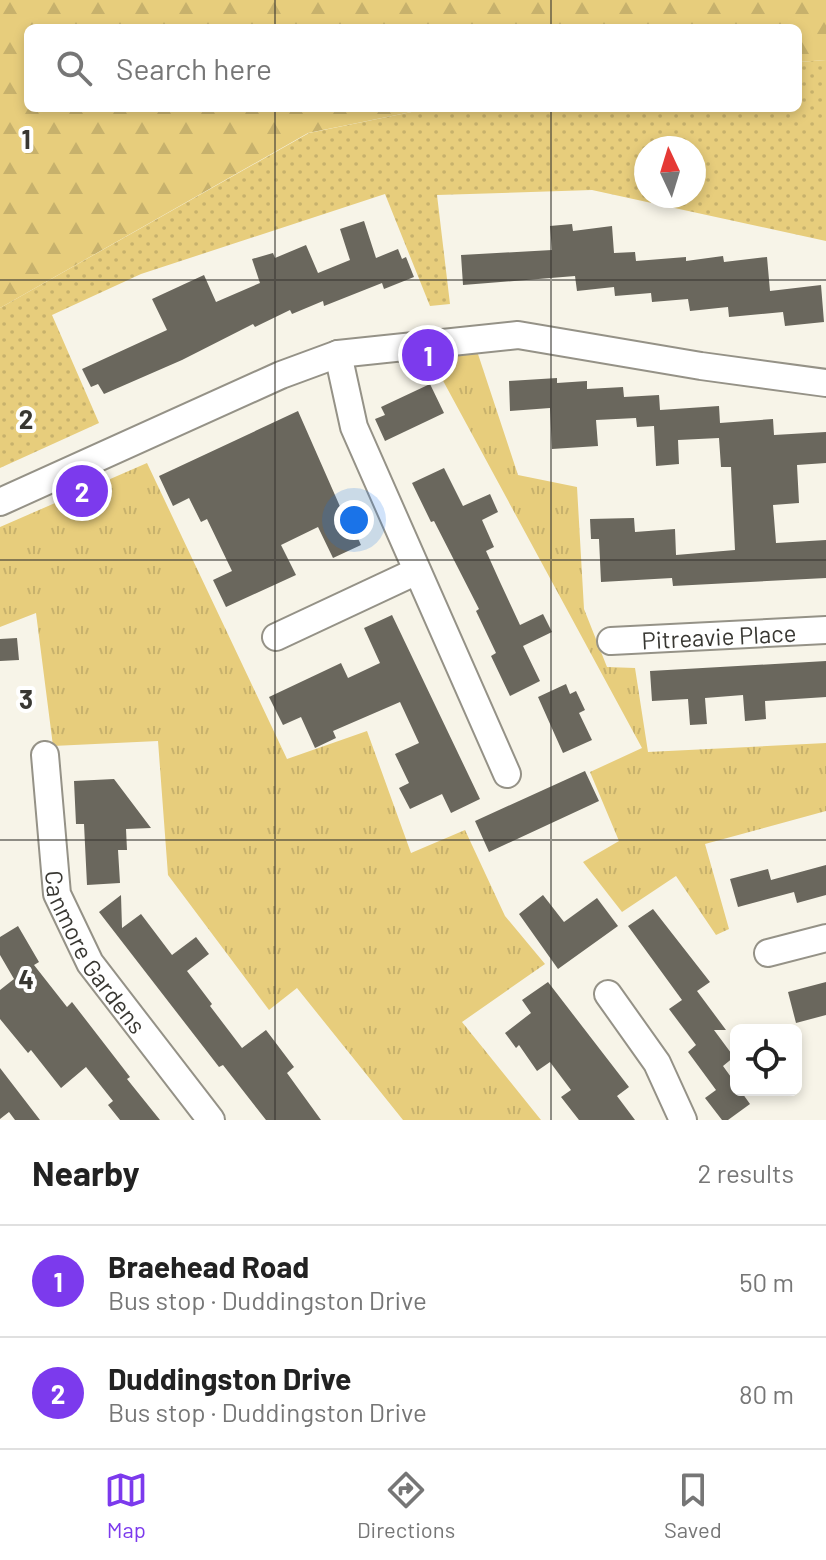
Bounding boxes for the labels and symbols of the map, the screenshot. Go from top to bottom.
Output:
text: 1 [21,123,31,154]
north arrow [634,136,706,208]
pin: 1 [402,325,454,385]
text: 2 [19,403,33,434]
pin: 2 [56,461,108,521]
your location [334,500,374,540]
street label: Pitreavie Place [641,617,797,654]
text: 3 [19,683,33,714]
street label: Canmore Gardens [41,869,153,1039]
text: 4 [18,963,34,994]

